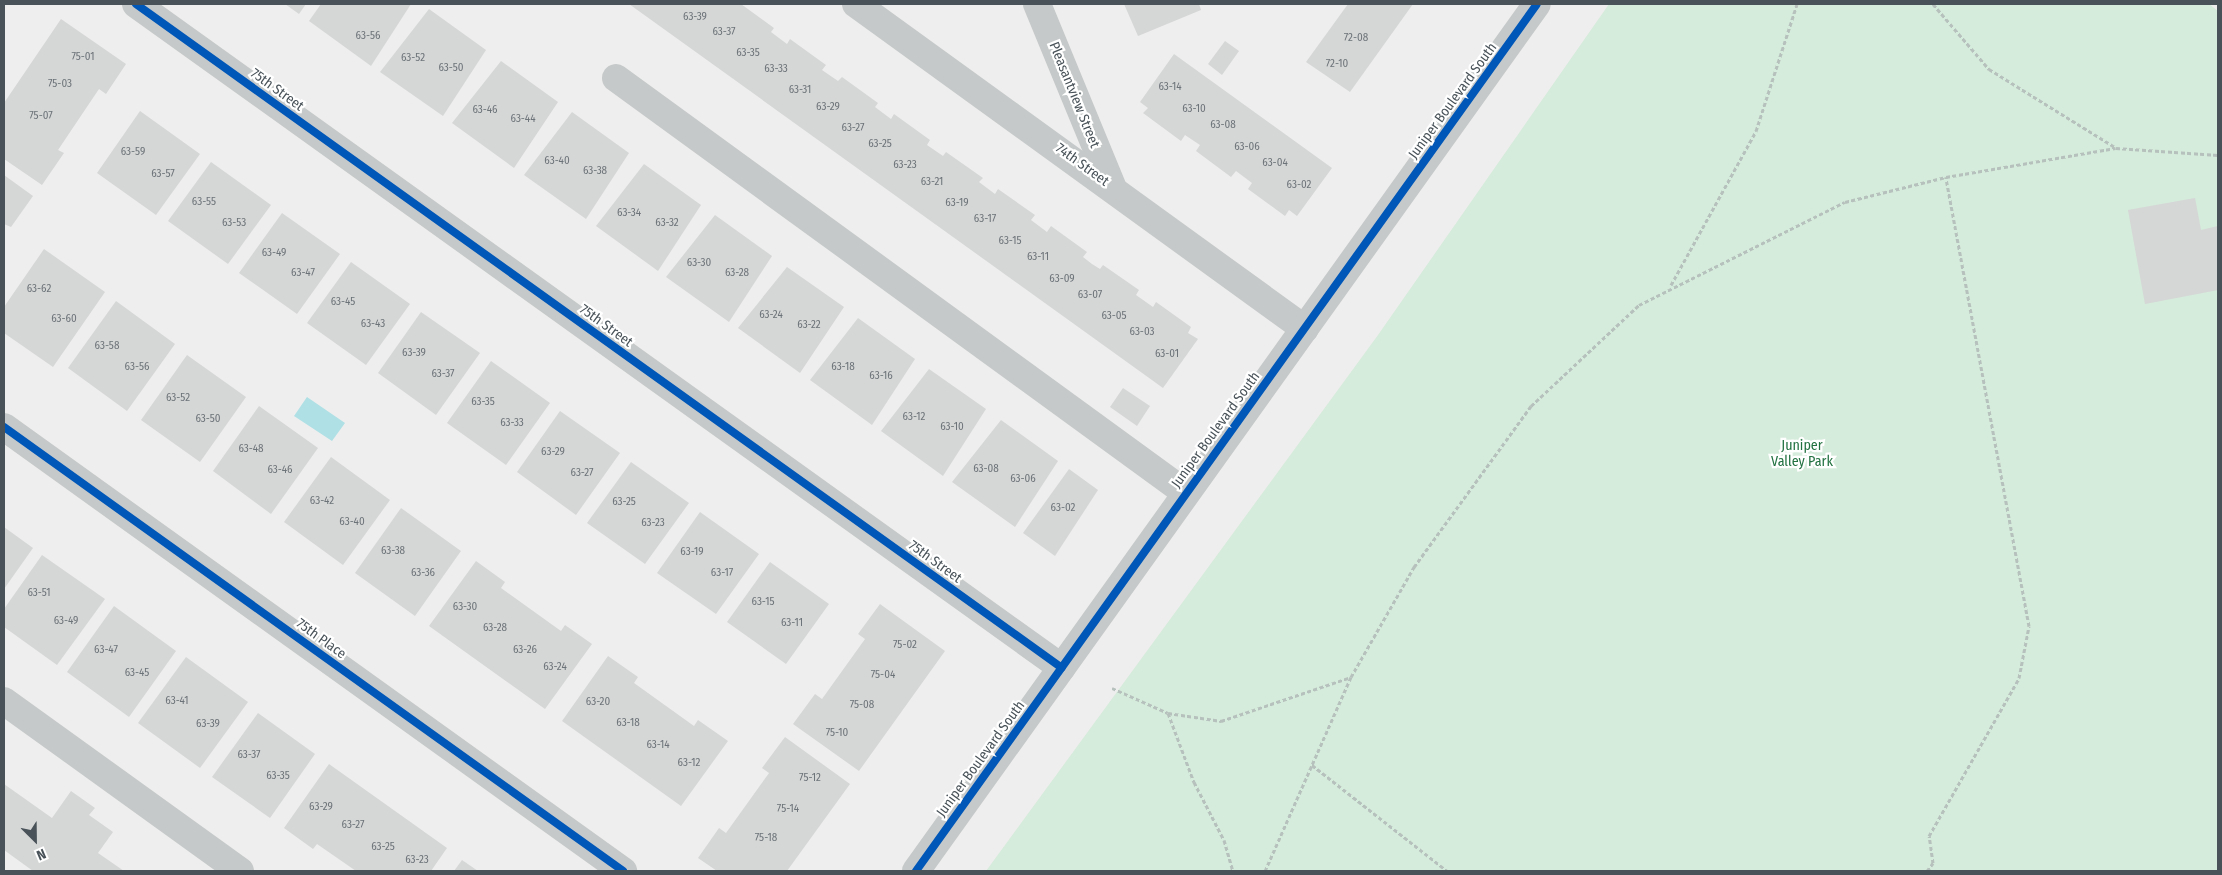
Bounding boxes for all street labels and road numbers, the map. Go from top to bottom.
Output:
street label: Pleasantview Street [1045,40,1103,150]
street label: Juniper Boulevard South [1405,40,1501,162]
street label: 75th Street [247,65,307,115]
street label: 74th Street [1052,140,1112,190]
street label: 75th Street [576,301,636,351]
street label: Juniper Boulevard South [1168,369,1264,491]
street label: 75th Street [905,537,965,587]
street label: 75th Place [293,615,349,663]
street label: Juniper Boulevard South [933,698,1029,820]

